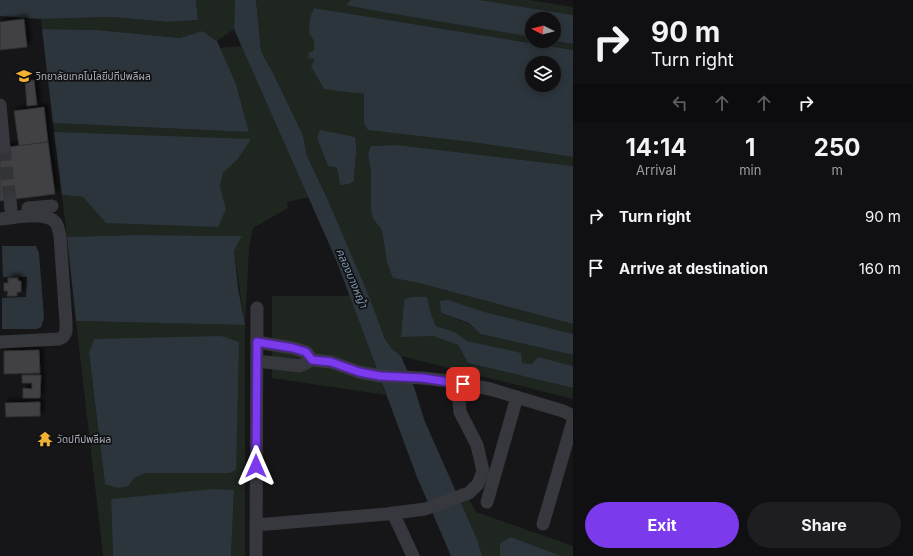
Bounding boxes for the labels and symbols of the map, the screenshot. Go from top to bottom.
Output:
north arrow [525,12,561,48]
school or university icon: วิทยาลัยเทคโนโลยีปทีปพลีผล [15,67,33,85]
place label: วิทยาลัยเทคโนโลยีปทีปพลีผล [35,70,151,82]
water label: คลองบางหญ้า [333,246,371,310]
pin [446,367,480,401]
temple icon: วัดปทีปพลีผล [36,430,54,448]
place label: วัดปทีปพลีผล [57,433,111,445]
position arrow [235,445,277,487]

